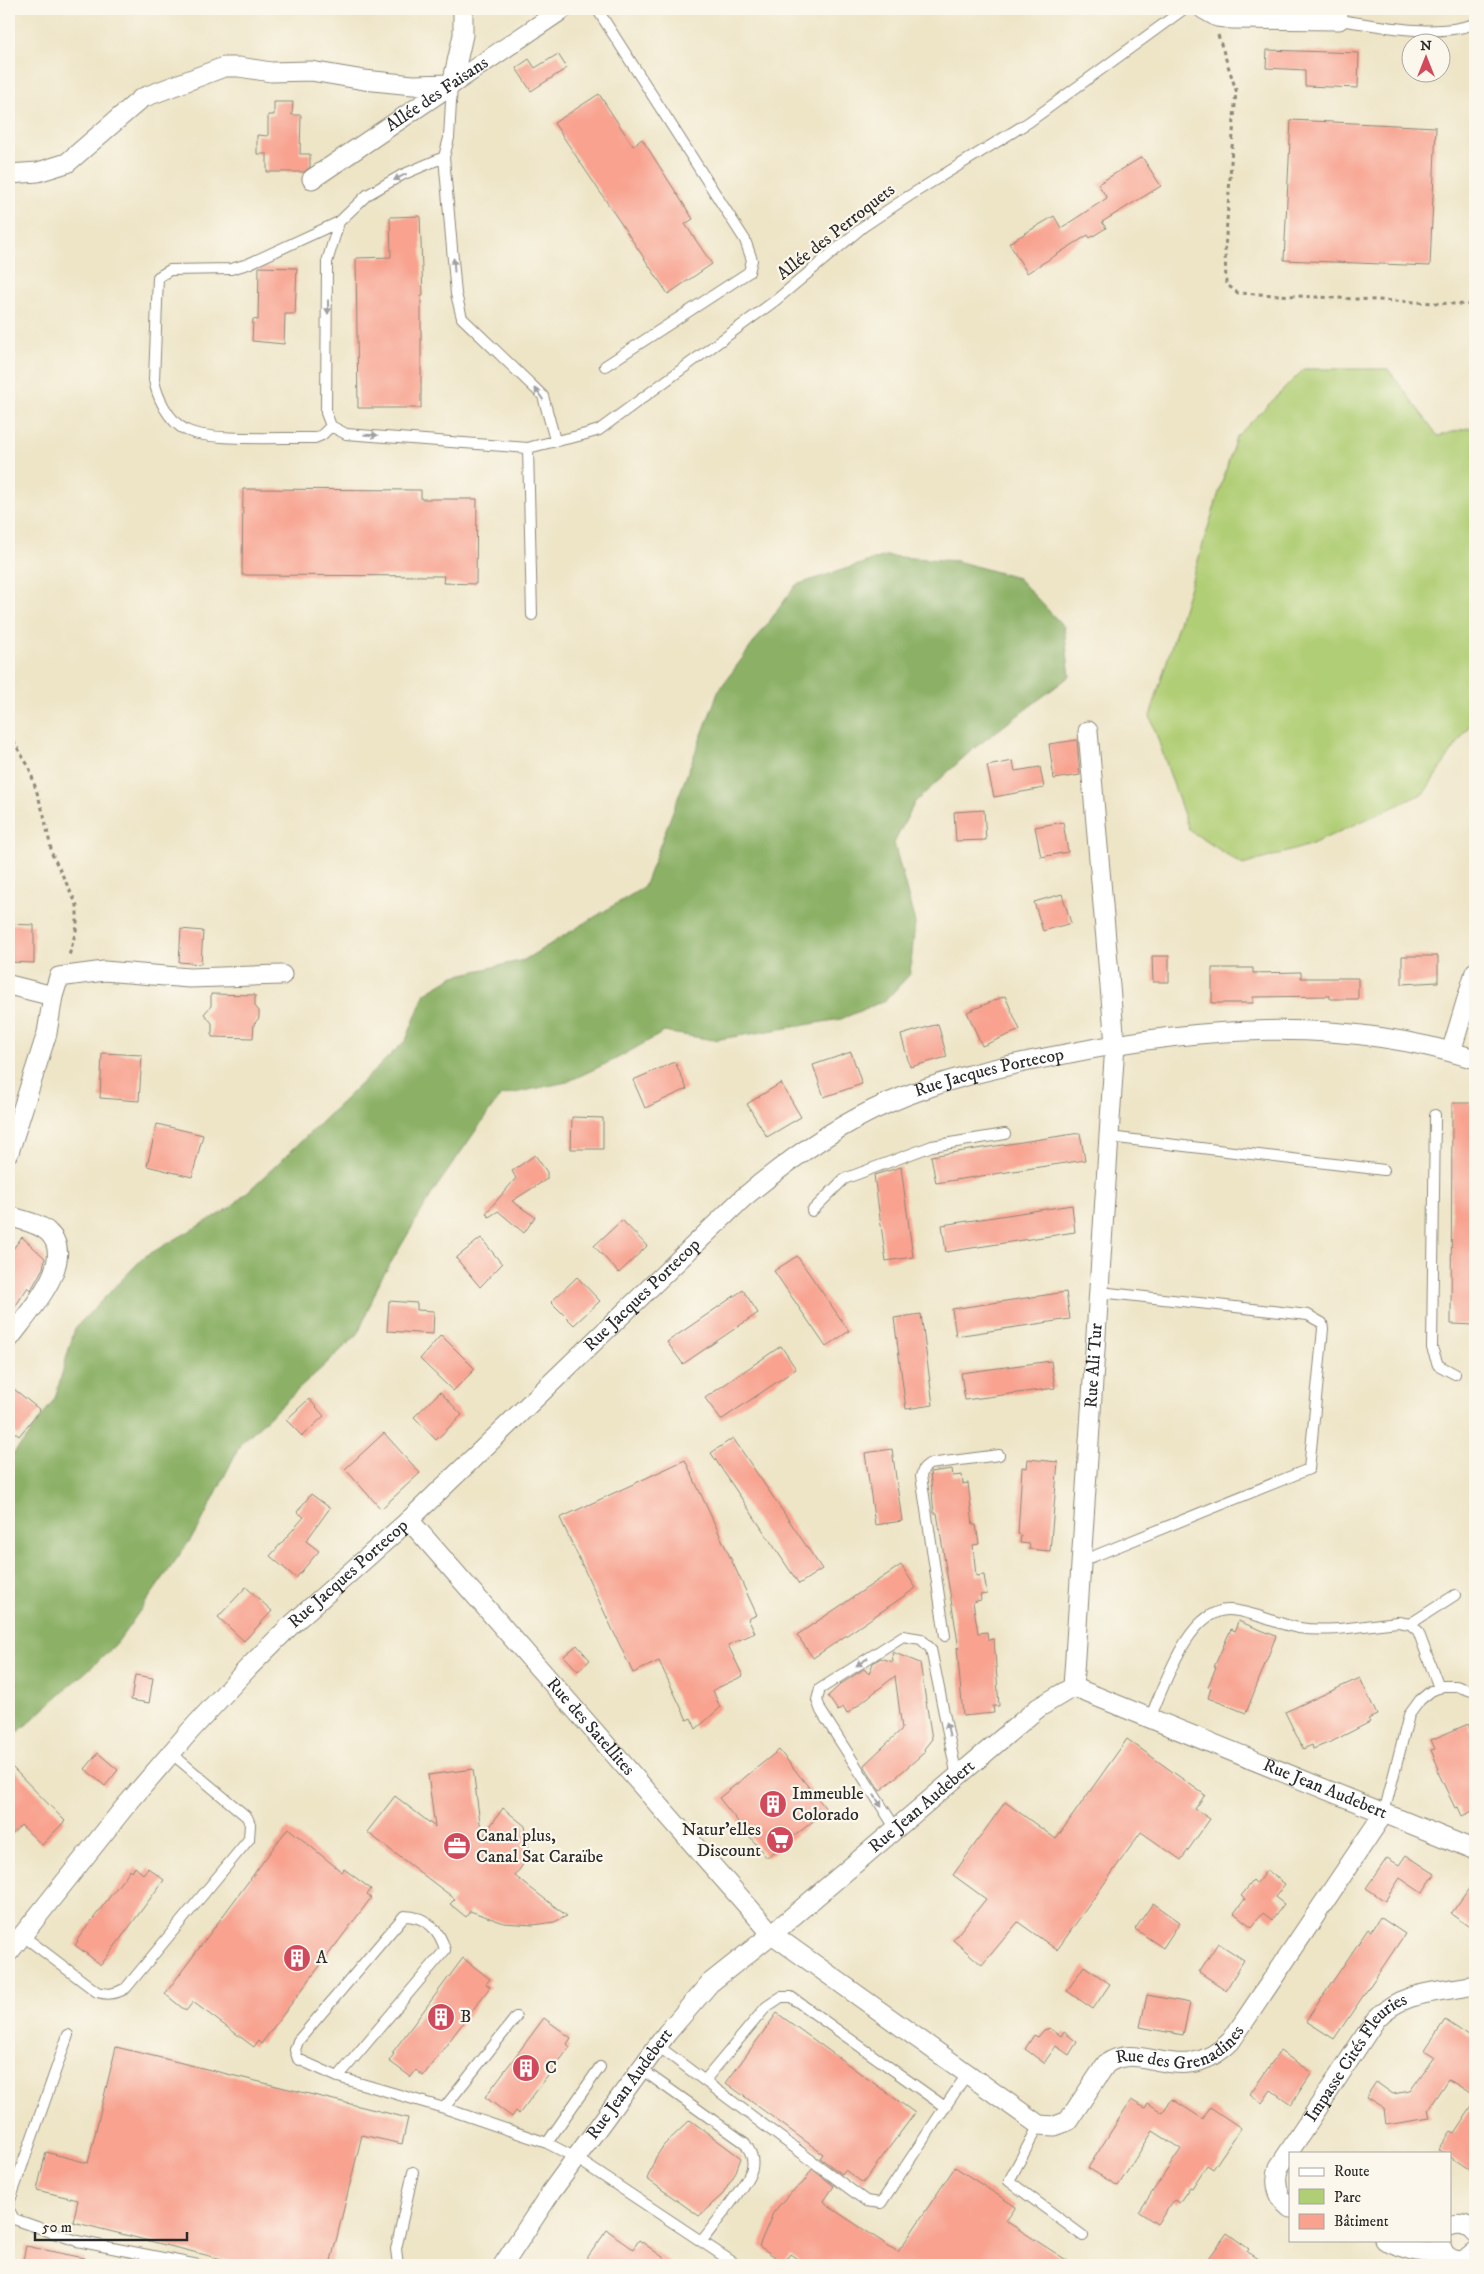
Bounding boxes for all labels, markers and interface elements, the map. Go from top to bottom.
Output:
north arrow [1402,32,1452,82]
text: N [1420,37,1432,55]
street label: Allée des Faisans [382,52,493,137]
one-way arrow [392,173,407,181]
street label: Allée des Perroquets [773,179,899,285]
one-way arrow [450,257,458,273]
one-way arrow [324,299,332,315]
one-way arrow [534,387,544,401]
one-way arrow [364,432,380,440]
street label: Rue Jacques Portecop [911,1043,1066,1102]
street label: Rue Jacques Portecop [579,1234,705,1356]
street label: Rue Ali Tur [1080,1322,1108,1409]
street label: Rue Jacques Portecop [284,1515,413,1633]
one-way arrow [856,1657,869,1667]
street label: Rue des Satellites [541,1673,639,1780]
one-way arrow [943,1720,951,1736]
street label: Rue Jean Audebert [1260,1754,1391,1824]
street label: Rue Jean Audebert [865,1755,980,1858]
place label: Immeuble Colorado [792,1783,864,1826]
building icon: Immeuble Colorado [758,1789,788,1819]
one-way arrow [873,1795,883,1808]
place label: Natur'elles Discount [682,1819,761,1862]
place label: Canal plus, Canal Sat Caraïbe [476,1825,603,1868]
supermarket icon: Natur'elles Discount [765,1825,795,1855]
office icon: Canal plus, Canal Sat Caraïbe [442,1831,472,1861]
building icon: A [282,1943,312,1973]
place label: A [316,1947,328,1969]
street label: Impasse Cités Fleuries [1300,1989,1410,2126]
building icon: B [426,2002,456,2032]
place label: B [460,2006,471,2028]
street label: Rue des Grenadines [1114,2021,1249,2075]
street label: Rue Jean Audebert [582,2023,677,2144]
building icon: C [511,2053,541,2083]
place label: C [545,2057,557,2079]
legend [1289,2152,1452,2242]
text: Route [1334,2162,1369,2181]
text: Parc [1334,2188,1362,2207]
scale bar [35,2209,188,2241]
text: Bâtiment [1334,2212,1389,2231]
text: 50 m [42,2218,72,2237]

